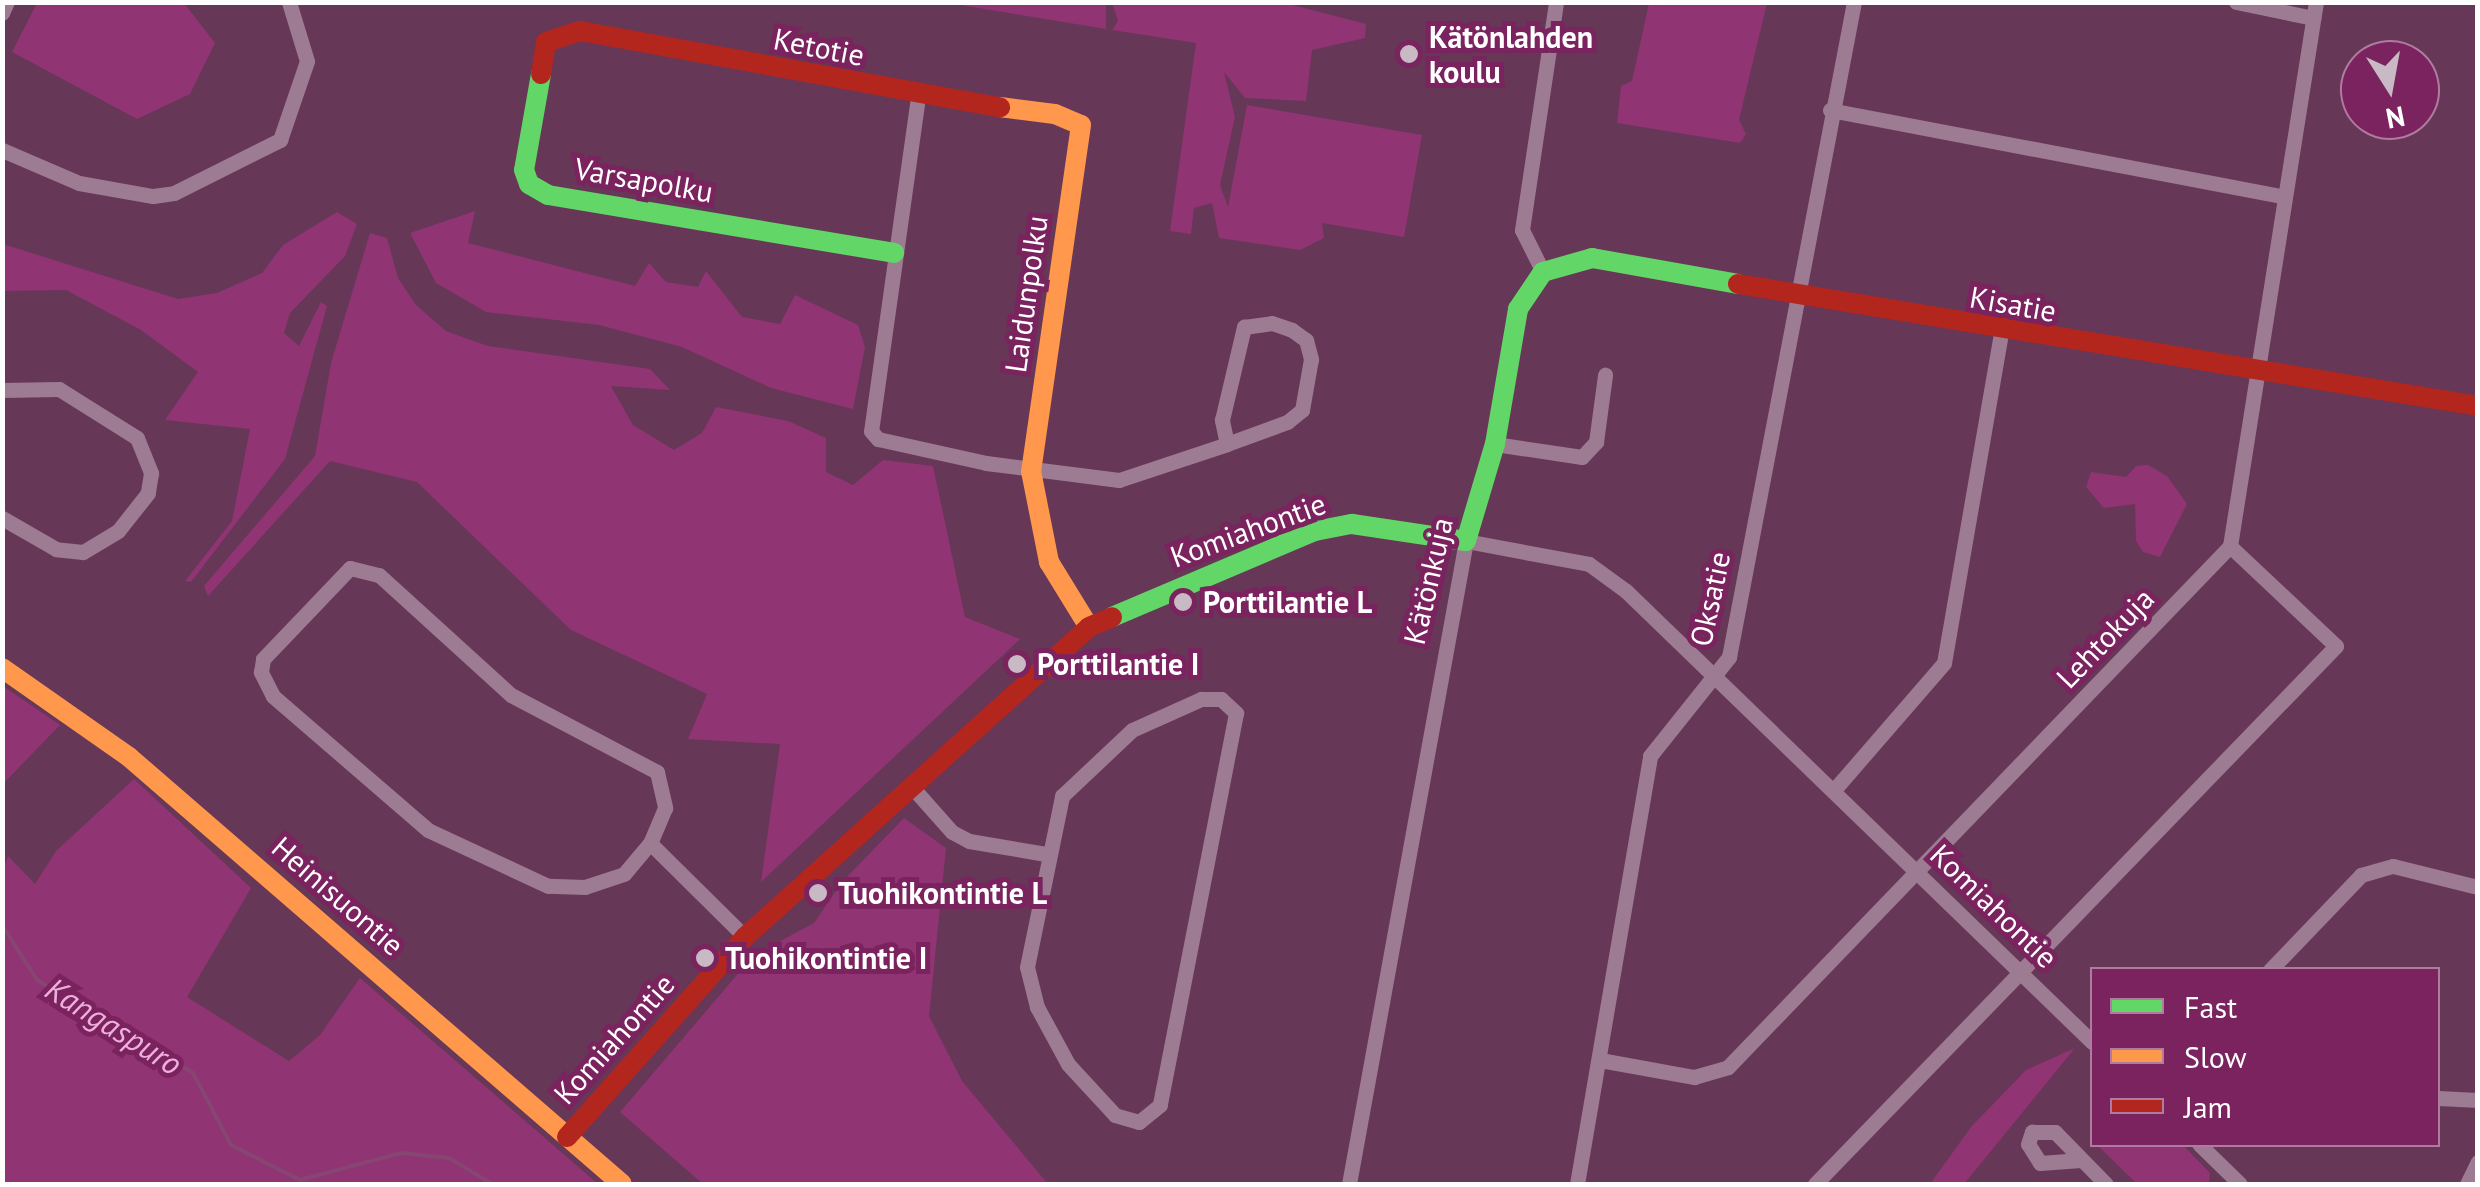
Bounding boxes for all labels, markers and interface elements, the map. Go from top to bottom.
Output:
place label: Kätönlahden koulu [1429,19,1593,90]
street label: Ketotie [771,21,867,73]
north arrow [2340,40,2440,140]
marker: Kätönlahden koulu [1398,43,1420,65]
text: N [2383,98,2408,138]
street label: Varsapolku [572,150,716,210]
street label: Laidunpolku [997,213,1055,375]
street label: Kisatie [1967,279,2059,329]
street label: Komiahontie [1165,485,1331,575]
street label: Kätönkuja [1396,514,1460,648]
street label: Oksatie [1682,548,1738,650]
street label: Lehtokuja [2049,581,2161,695]
place label: Porttilantie L [1203,584,1372,620]
marker: Porttilantie L [1172,591,1194,613]
place label: Porttilantie I [1037,646,1199,682]
marker: Porttilantie I [1006,653,1028,675]
street label: Heinisuontie [265,829,411,963]
street label: Komiahontie [1923,837,2065,975]
place label: Tuohikontintie L [838,875,1047,911]
marker: Tuohikontintie L [807,882,829,904]
place label: Tuohikontintie I [725,940,927,976]
marker: Tuohikontintie I [694,947,716,969]
street label: Komiahontie [546,967,682,1111]
legend [2090,967,2440,1147]
water label: Kangaspuro [39,969,189,1083]
text: Fast [2184,987,2237,1026]
text: Slow [2184,1037,2247,1076]
text: Jam [2184,1087,2232,1126]

